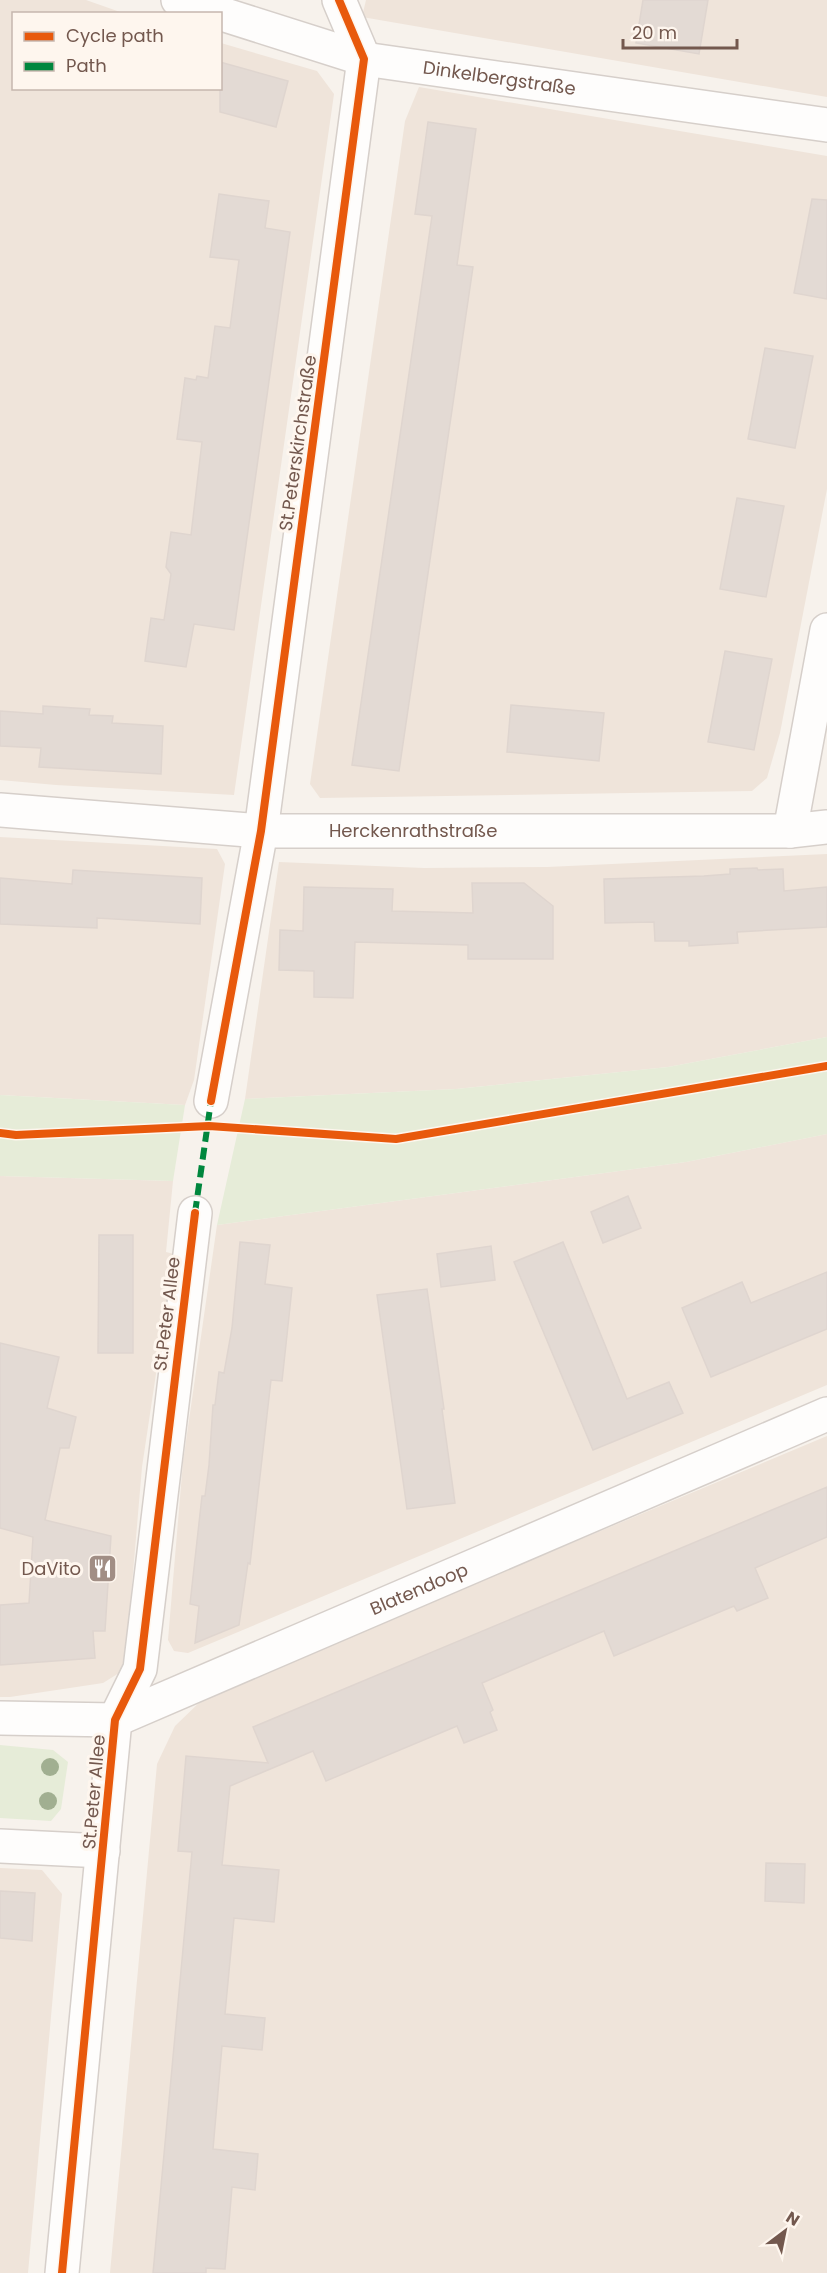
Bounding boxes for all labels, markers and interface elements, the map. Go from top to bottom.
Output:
legend [12,12,222,90]
scale bar [623,12,737,50]
text: 20 m [632,20,677,45]
text: Cycle path [66,23,164,48]
text: Path [66,53,107,78]
street label: Dinkelbergstraße [422,55,578,101]
street label: St.Peterskirchstraße [273,353,322,533]
street label: Herckenrathstraße [329,818,497,843]
street label: St.Peter Allee [147,1255,186,1373]
restaurant icon: DaVito [86,1553,118,1585]
place label: DaVito [21,1556,81,1581]
street label: Blatendoop [366,1557,472,1621]
street label: St.Peter Allee [76,1734,111,1850]
north arrow [755,2201,815,2261]
text: N [781,2206,804,2232]

